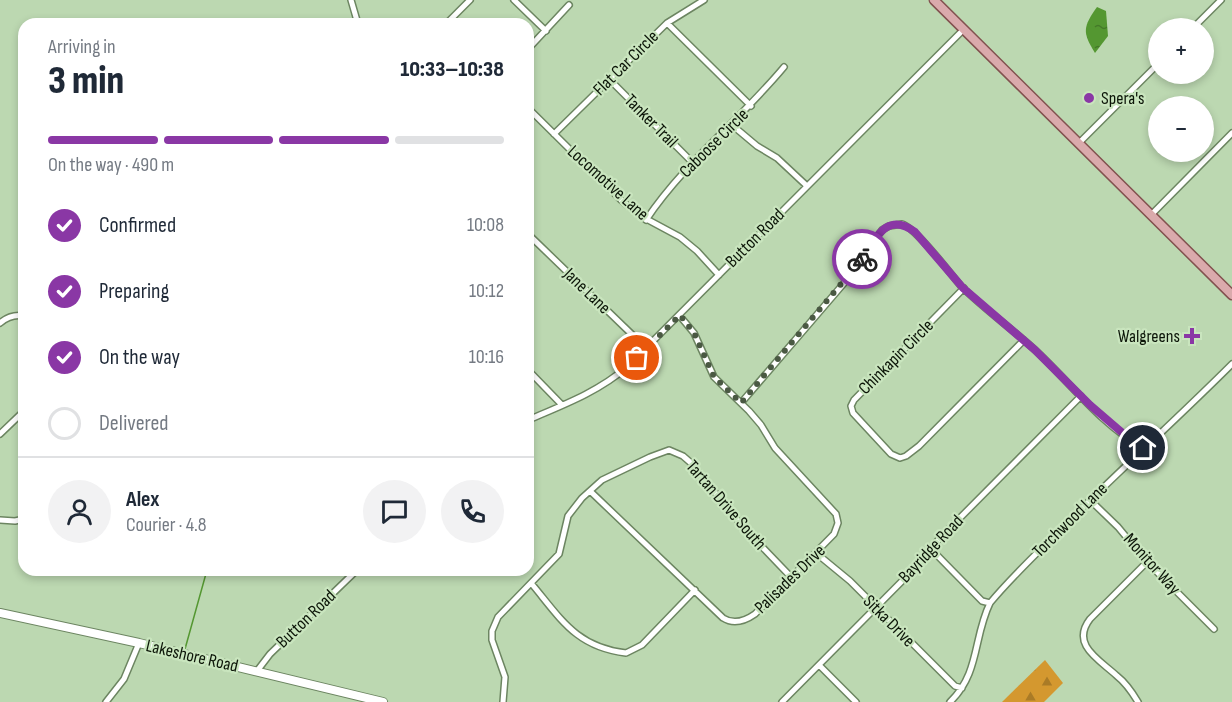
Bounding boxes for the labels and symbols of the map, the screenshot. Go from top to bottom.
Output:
street label: Flat Car Circle [589,26,663,100]
place label: Spera's [1101,88,1145,109]
street label: Tanker Trail [620,90,682,152]
marker: Spera's [1082,91,1096,105]
street label: Caboose Circle [675,104,753,182]
street label: Locomotive Lane [563,141,653,225]
street label: Button Road [721,204,789,272]
courier [832,229,892,289]
street label: Jane Lane [559,263,615,318]
street label: Chinkapin Circle [854,315,938,399]
place label: Walgreens [1118,326,1180,347]
marker: Walgreens [1185,329,1199,343]
pin [611,332,662,383]
pin [1117,422,1168,473]
street label: Tartan Drive South [681,456,771,554]
street label: Torchwood Lane [1028,478,1112,562]
street label: Bayridge Road [894,511,968,587]
street label: Monitor Way [1119,529,1185,599]
street label: Palisades Drive [750,540,830,618]
street label: Button Road [272,586,340,652]
street label: Sitka Drive [859,591,919,651]
street label: Lakeshore Road [144,635,240,677]

